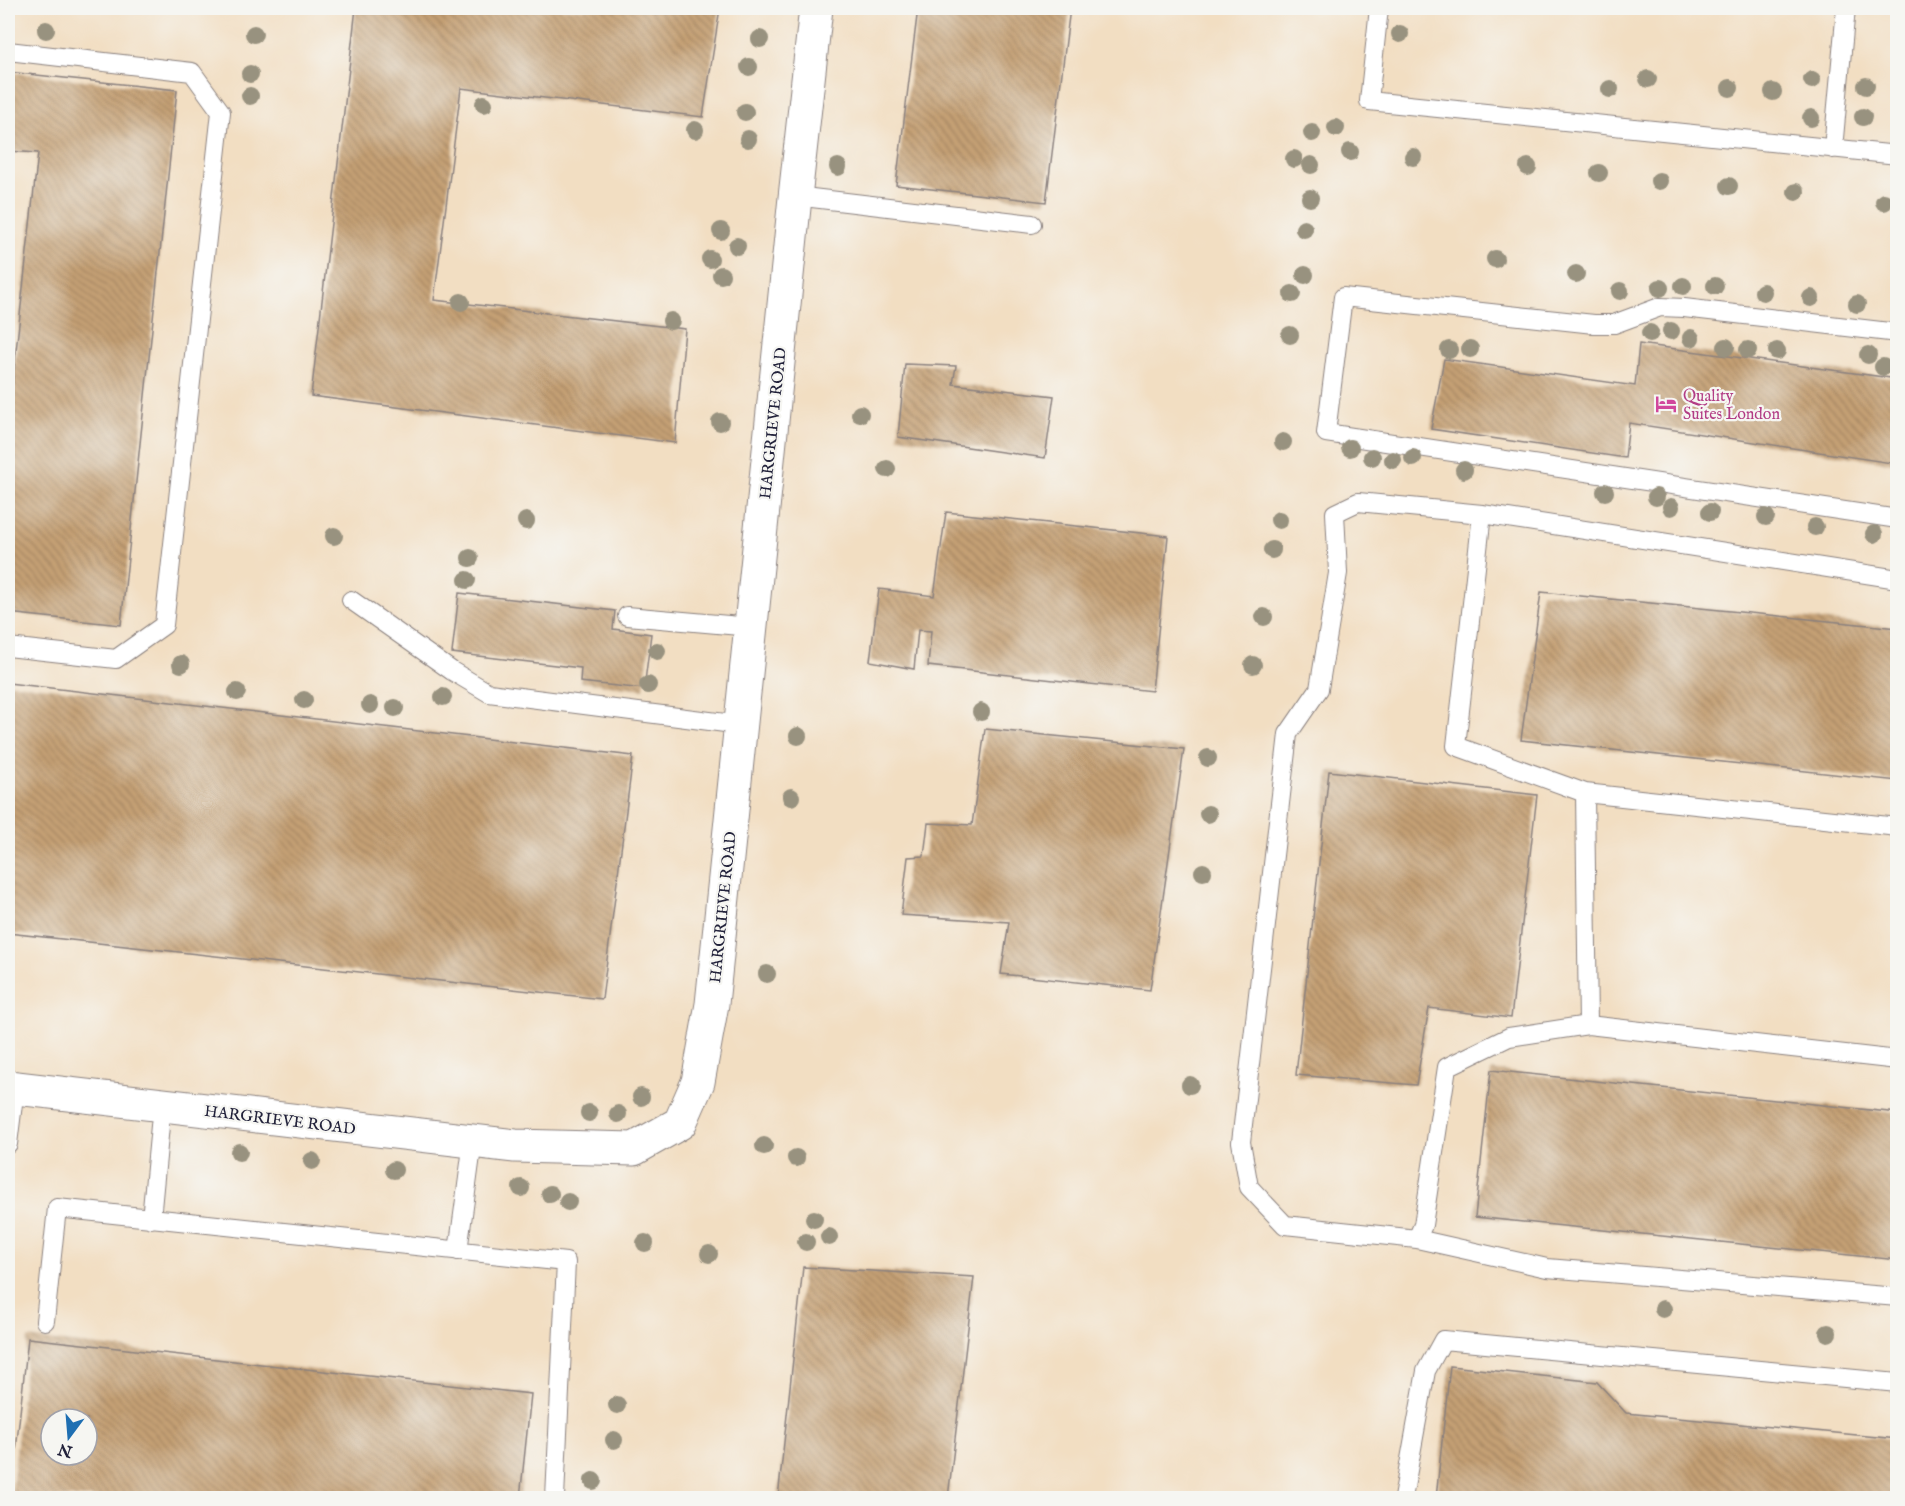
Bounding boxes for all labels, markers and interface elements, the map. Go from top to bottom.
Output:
street label: HARGRIEVE ROAD [756,346,792,500]
place label: Quality Suites London [1683,387,1780,425]
hotel icon: Quality Suites London [1654,392,1678,416]
street label: HARGRIEVE ROAD [706,830,742,984]
street label: HARGRIEVE ROAD [203,1102,357,1140]
north arrow [39,1407,99,1467]
text: N [56,1438,76,1461]

